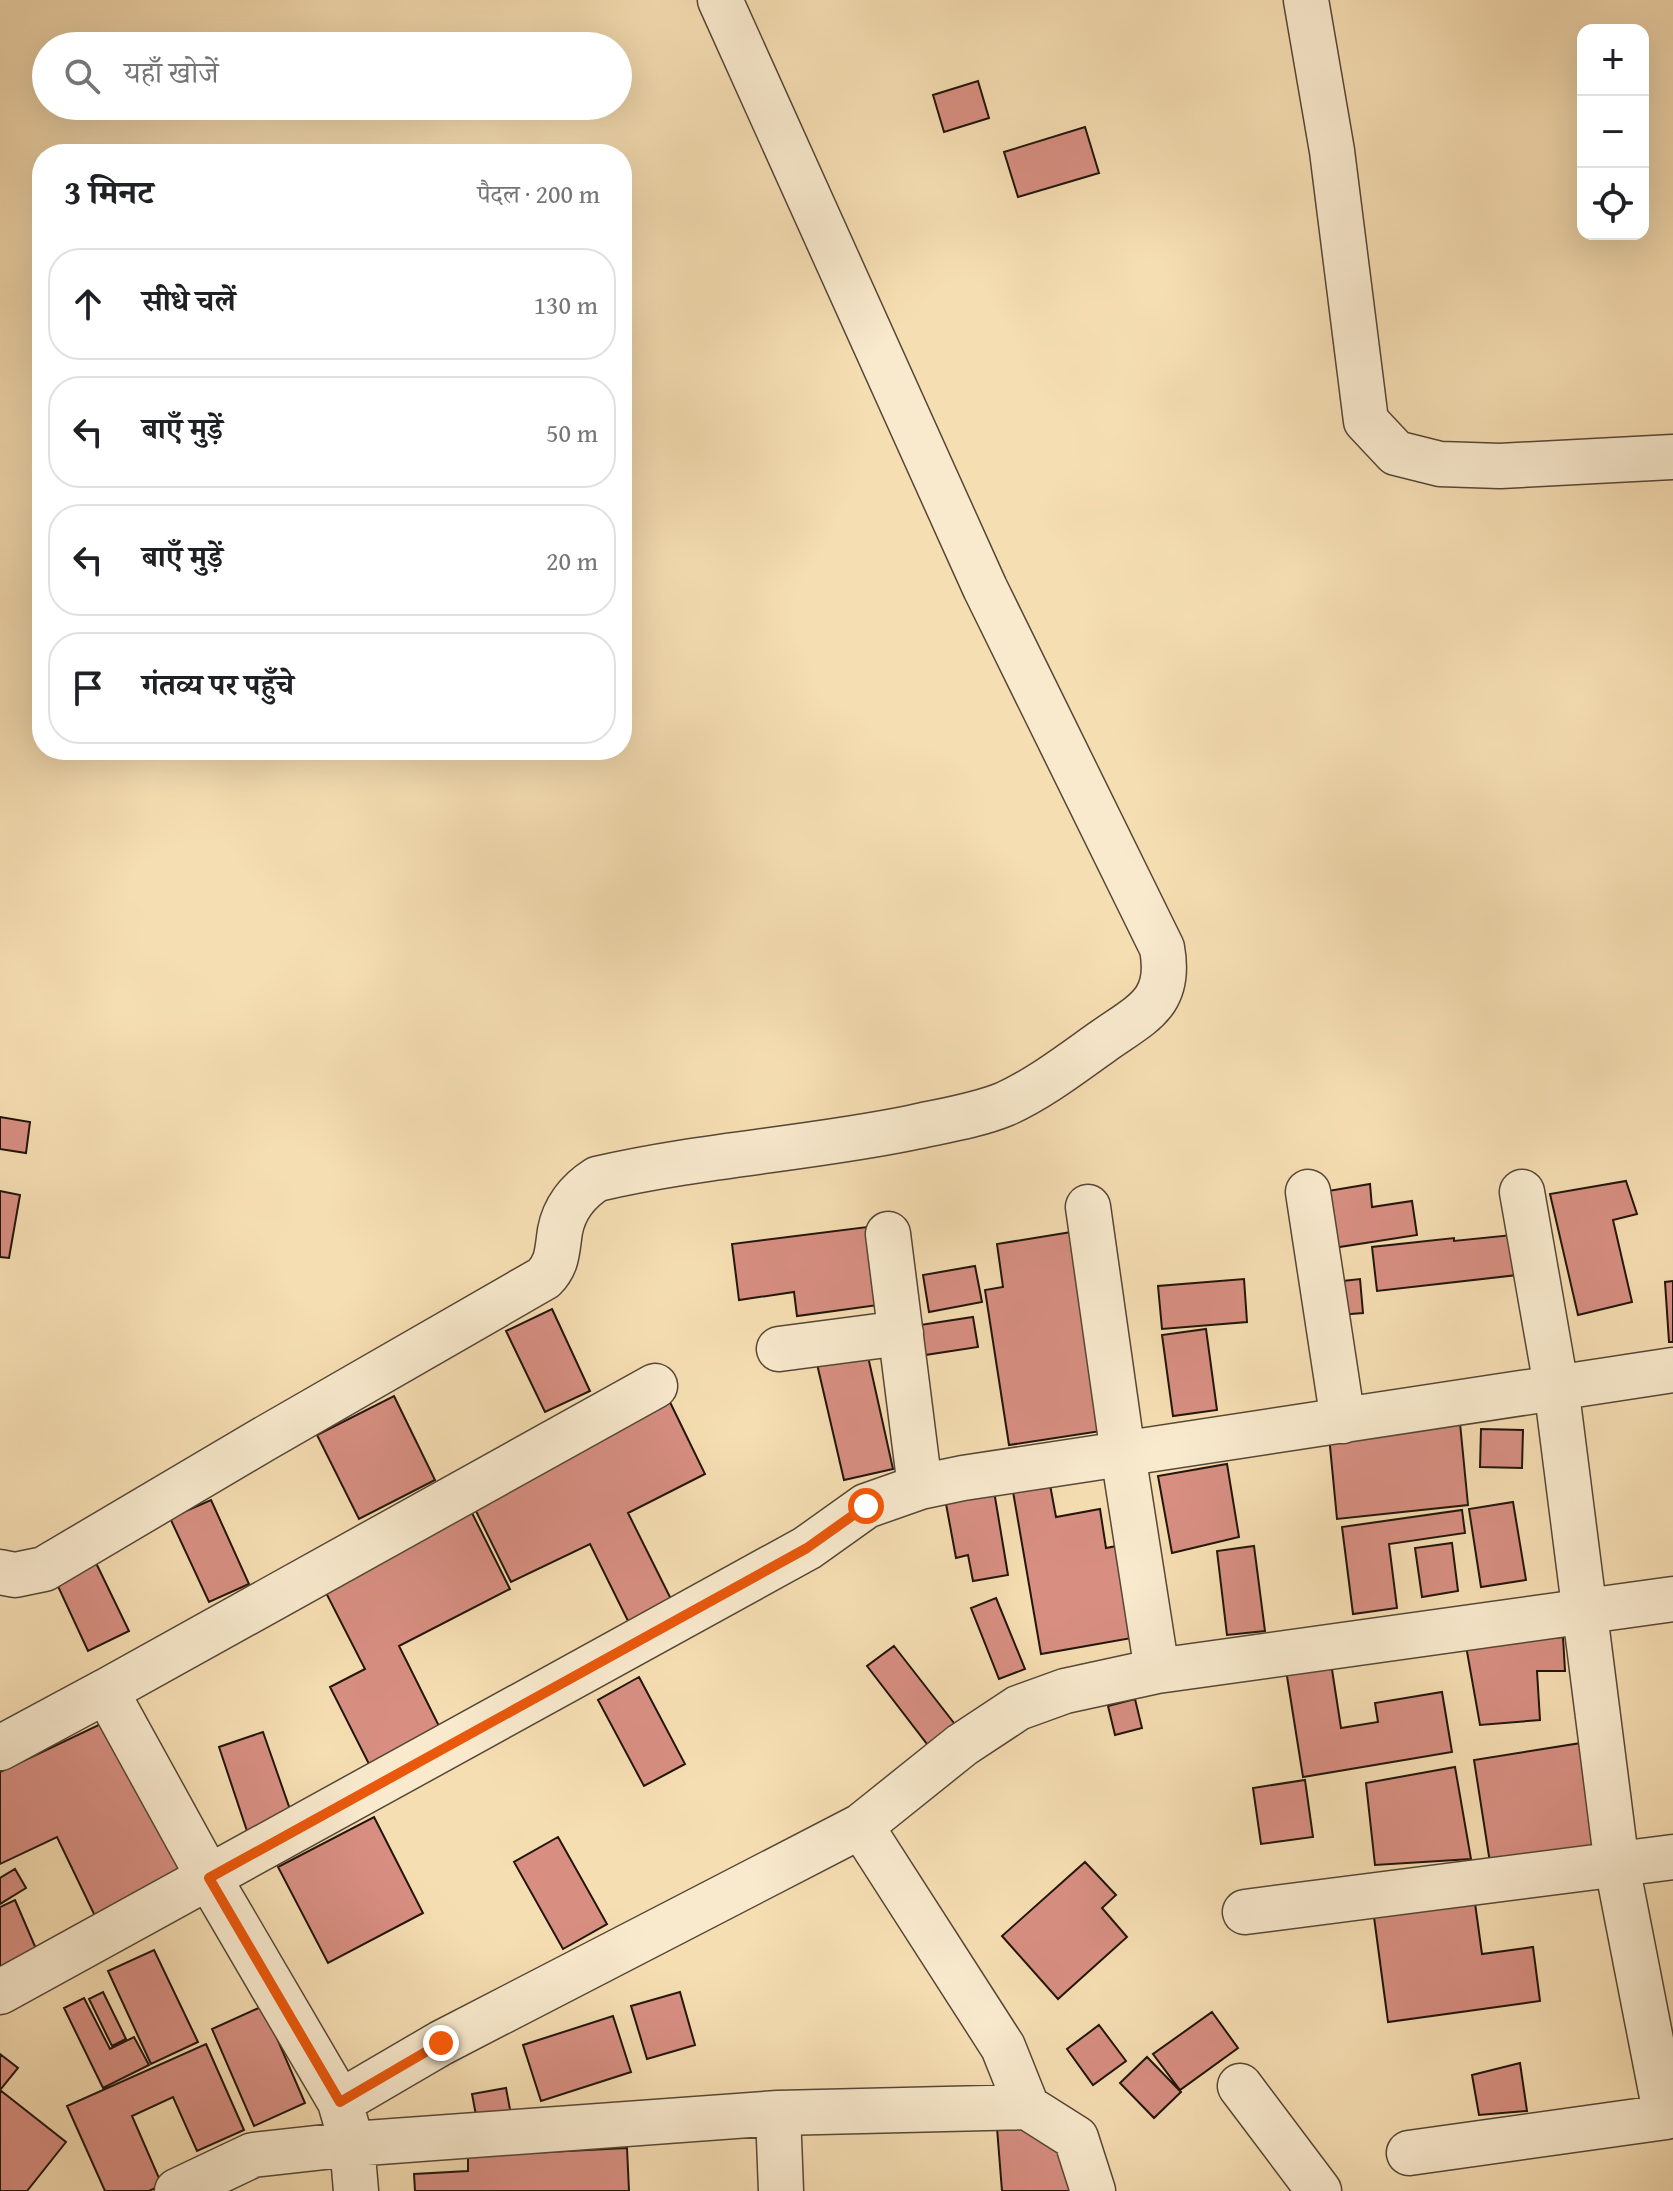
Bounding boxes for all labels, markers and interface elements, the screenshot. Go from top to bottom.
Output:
map controls [1577,24,1649,240]
button: + [1577,24,1649,96]
search box [32,32,632,120]
text: यहाँ खोजें [124,50,218,94]
icon: search [60,54,104,98]
button: − [1577,96,1649,168]
text: 3 मिनट [64,167,154,216]
button: locate [1577,168,1649,240]
text: पैदल · 200 m [477,174,600,213]
text: सीधे चलें [142,278,236,322]
icon: ahead [66,282,110,326]
text: 130 m [533,285,598,324]
text: बाएँ मुड़ें [142,406,223,450]
icon: left [66,410,110,454]
text: 50 m [546,413,598,452]
text: बाएँ मुड़ें [142,534,223,578]
icon: left [66,538,110,582]
text: 20 m [546,541,598,580]
text: गंतव्य पर पहुँचे [142,662,294,706]
icon: arrive [66,666,110,710]
route start [848,1488,884,1524]
route end [423,2025,459,2061]

